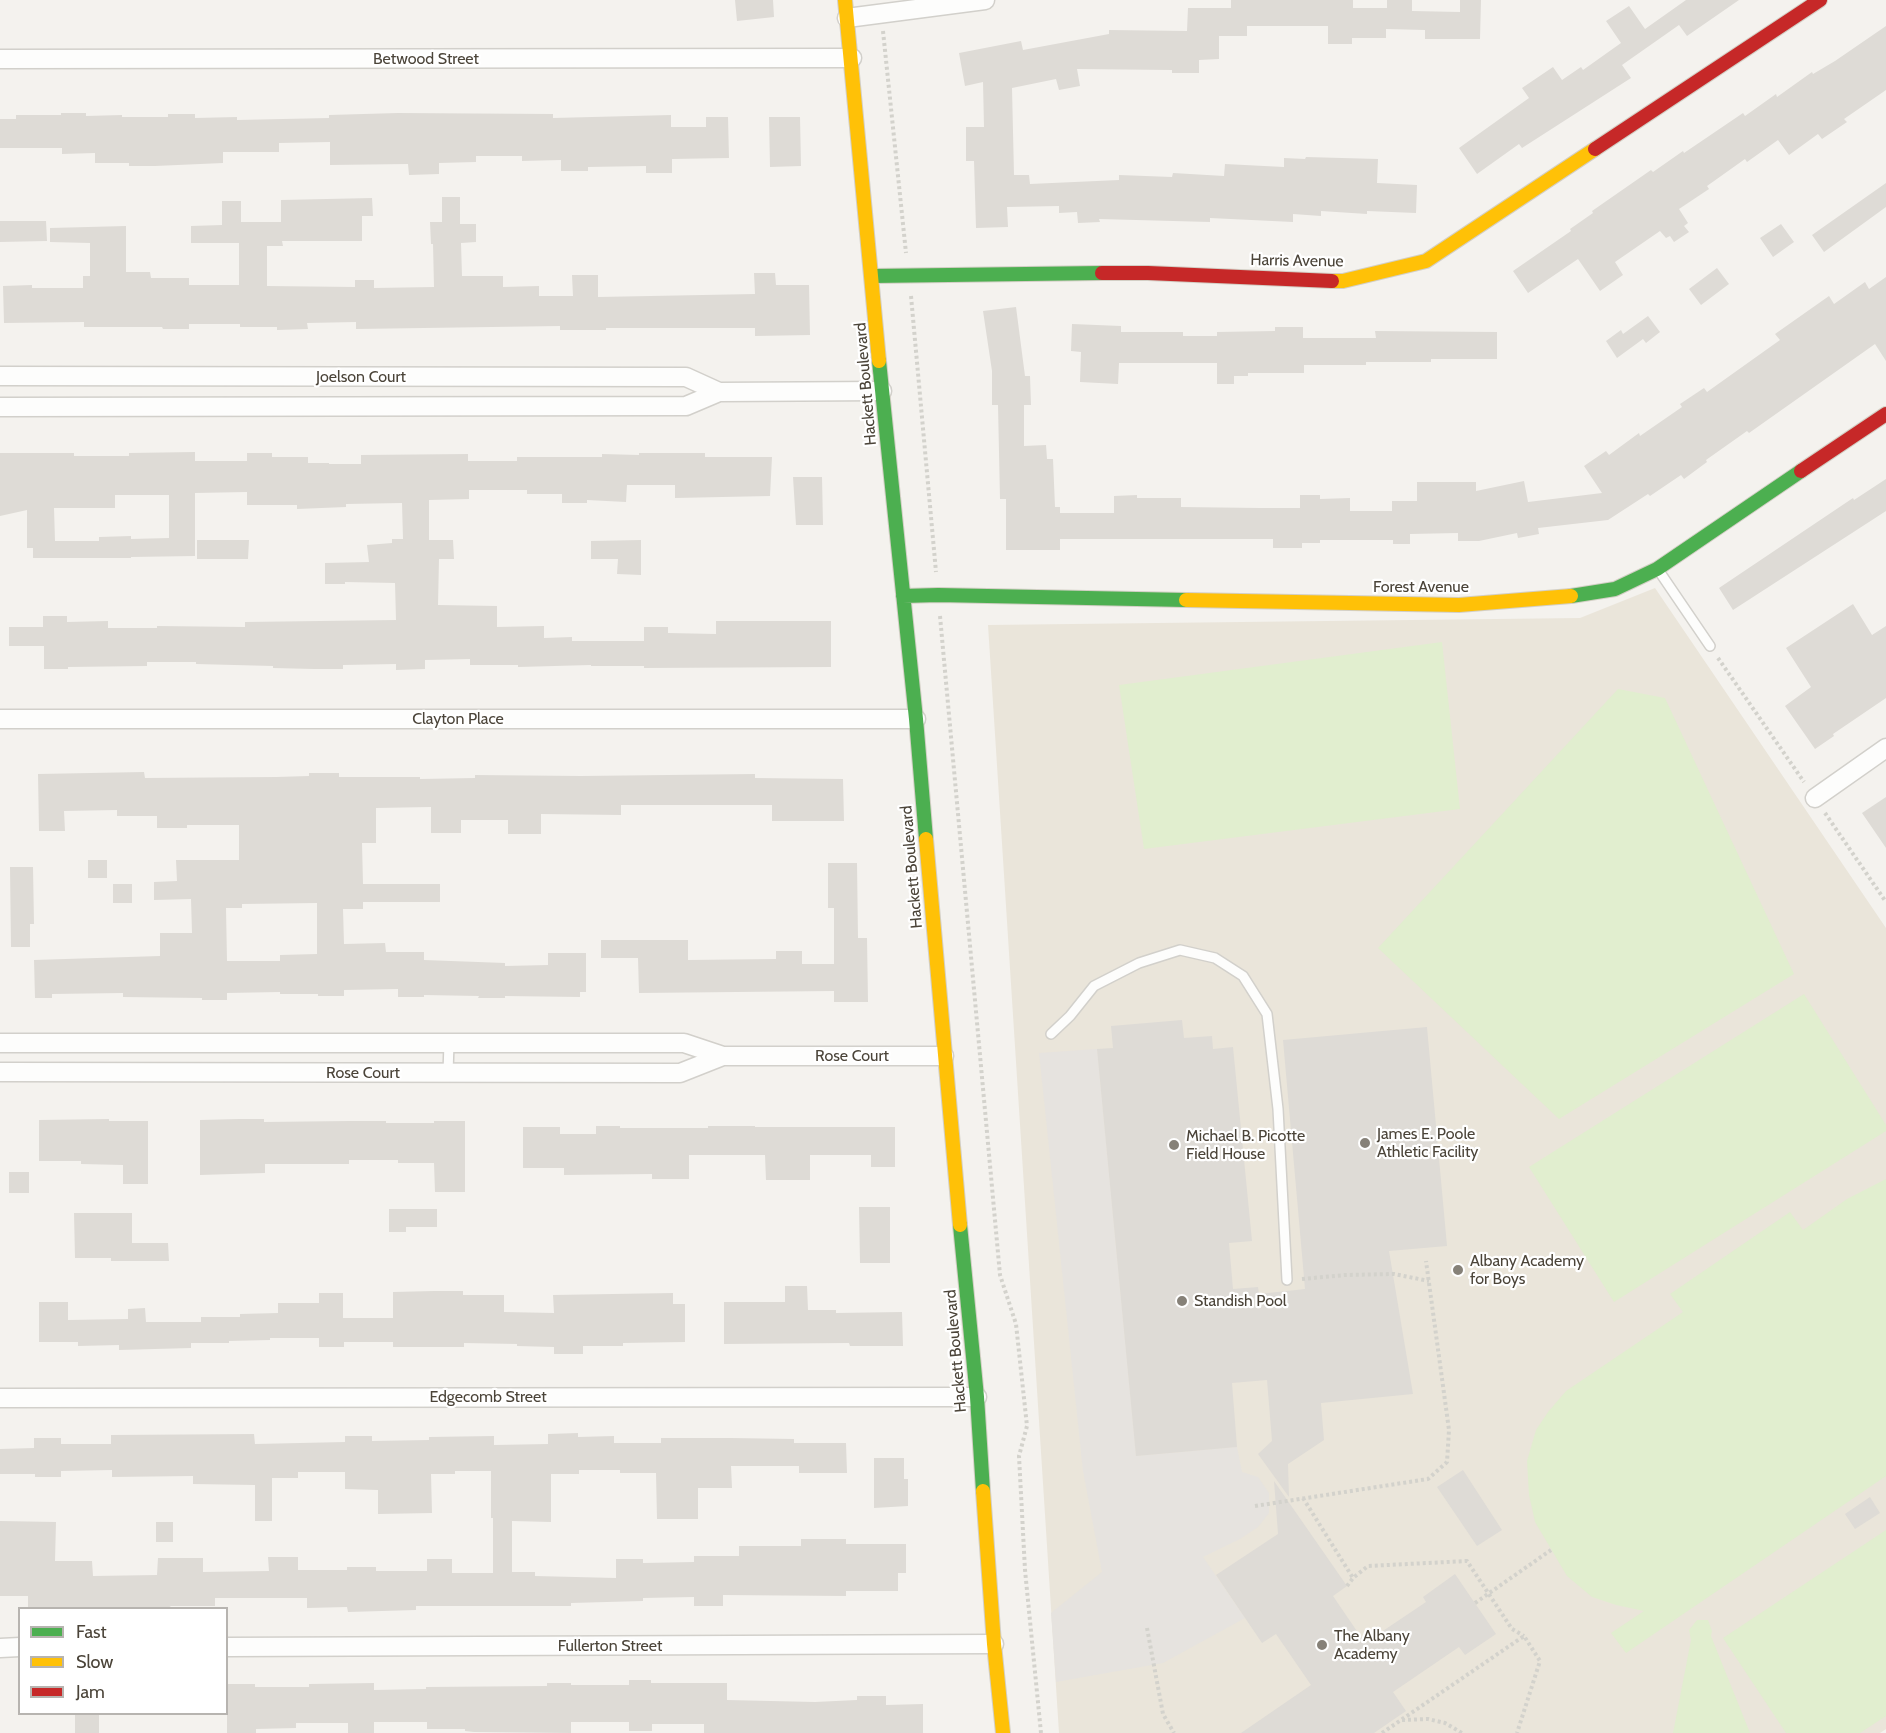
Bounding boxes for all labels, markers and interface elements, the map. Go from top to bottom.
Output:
street label: Betwood Street [373,49,479,69]
street label: Harris Avenue [1250,251,1344,271]
street label: Hackett Boulevard [851,322,881,446]
street label: Joelson Court [316,367,406,387]
street label: Forest Avenue [1373,577,1469,597]
street label: Clayton Place [412,709,504,729]
street label: Hackett Boulevard [897,805,927,929]
street label: Rose Court [815,1046,889,1066]
street label: Rose Court [326,1063,400,1083]
place label: James E. Poole Athletic Facility [1377,1124,1478,1162]
place label: Michael B. Picotte Field House [1186,1126,1305,1164]
marker: James E. Poole Athletic Facility [1358,1136,1372,1150]
marker: Michael B. Picotte Field House [1167,1138,1181,1152]
place label: Albany Academy for Boys [1470,1251,1584,1289]
marker: Albany Academy for Boys [1451,1263,1465,1277]
street label: Hackett Boulevard [941,1289,971,1413]
place label: Standish Pool [1194,1291,1287,1311]
marker: Standish Pool [1175,1294,1189,1308]
street label: Edgecomb Street [429,1387,547,1407]
legend [18,1607,228,1715]
text: Fast [76,1621,107,1643]
place label: The Albany Academy [1334,1626,1410,1664]
street label: Fullerton Street [558,1636,662,1656]
marker: The Albany Academy [1315,1638,1329,1652]
text: Slow [76,1651,113,1673]
text: Jam [76,1681,105,1703]

